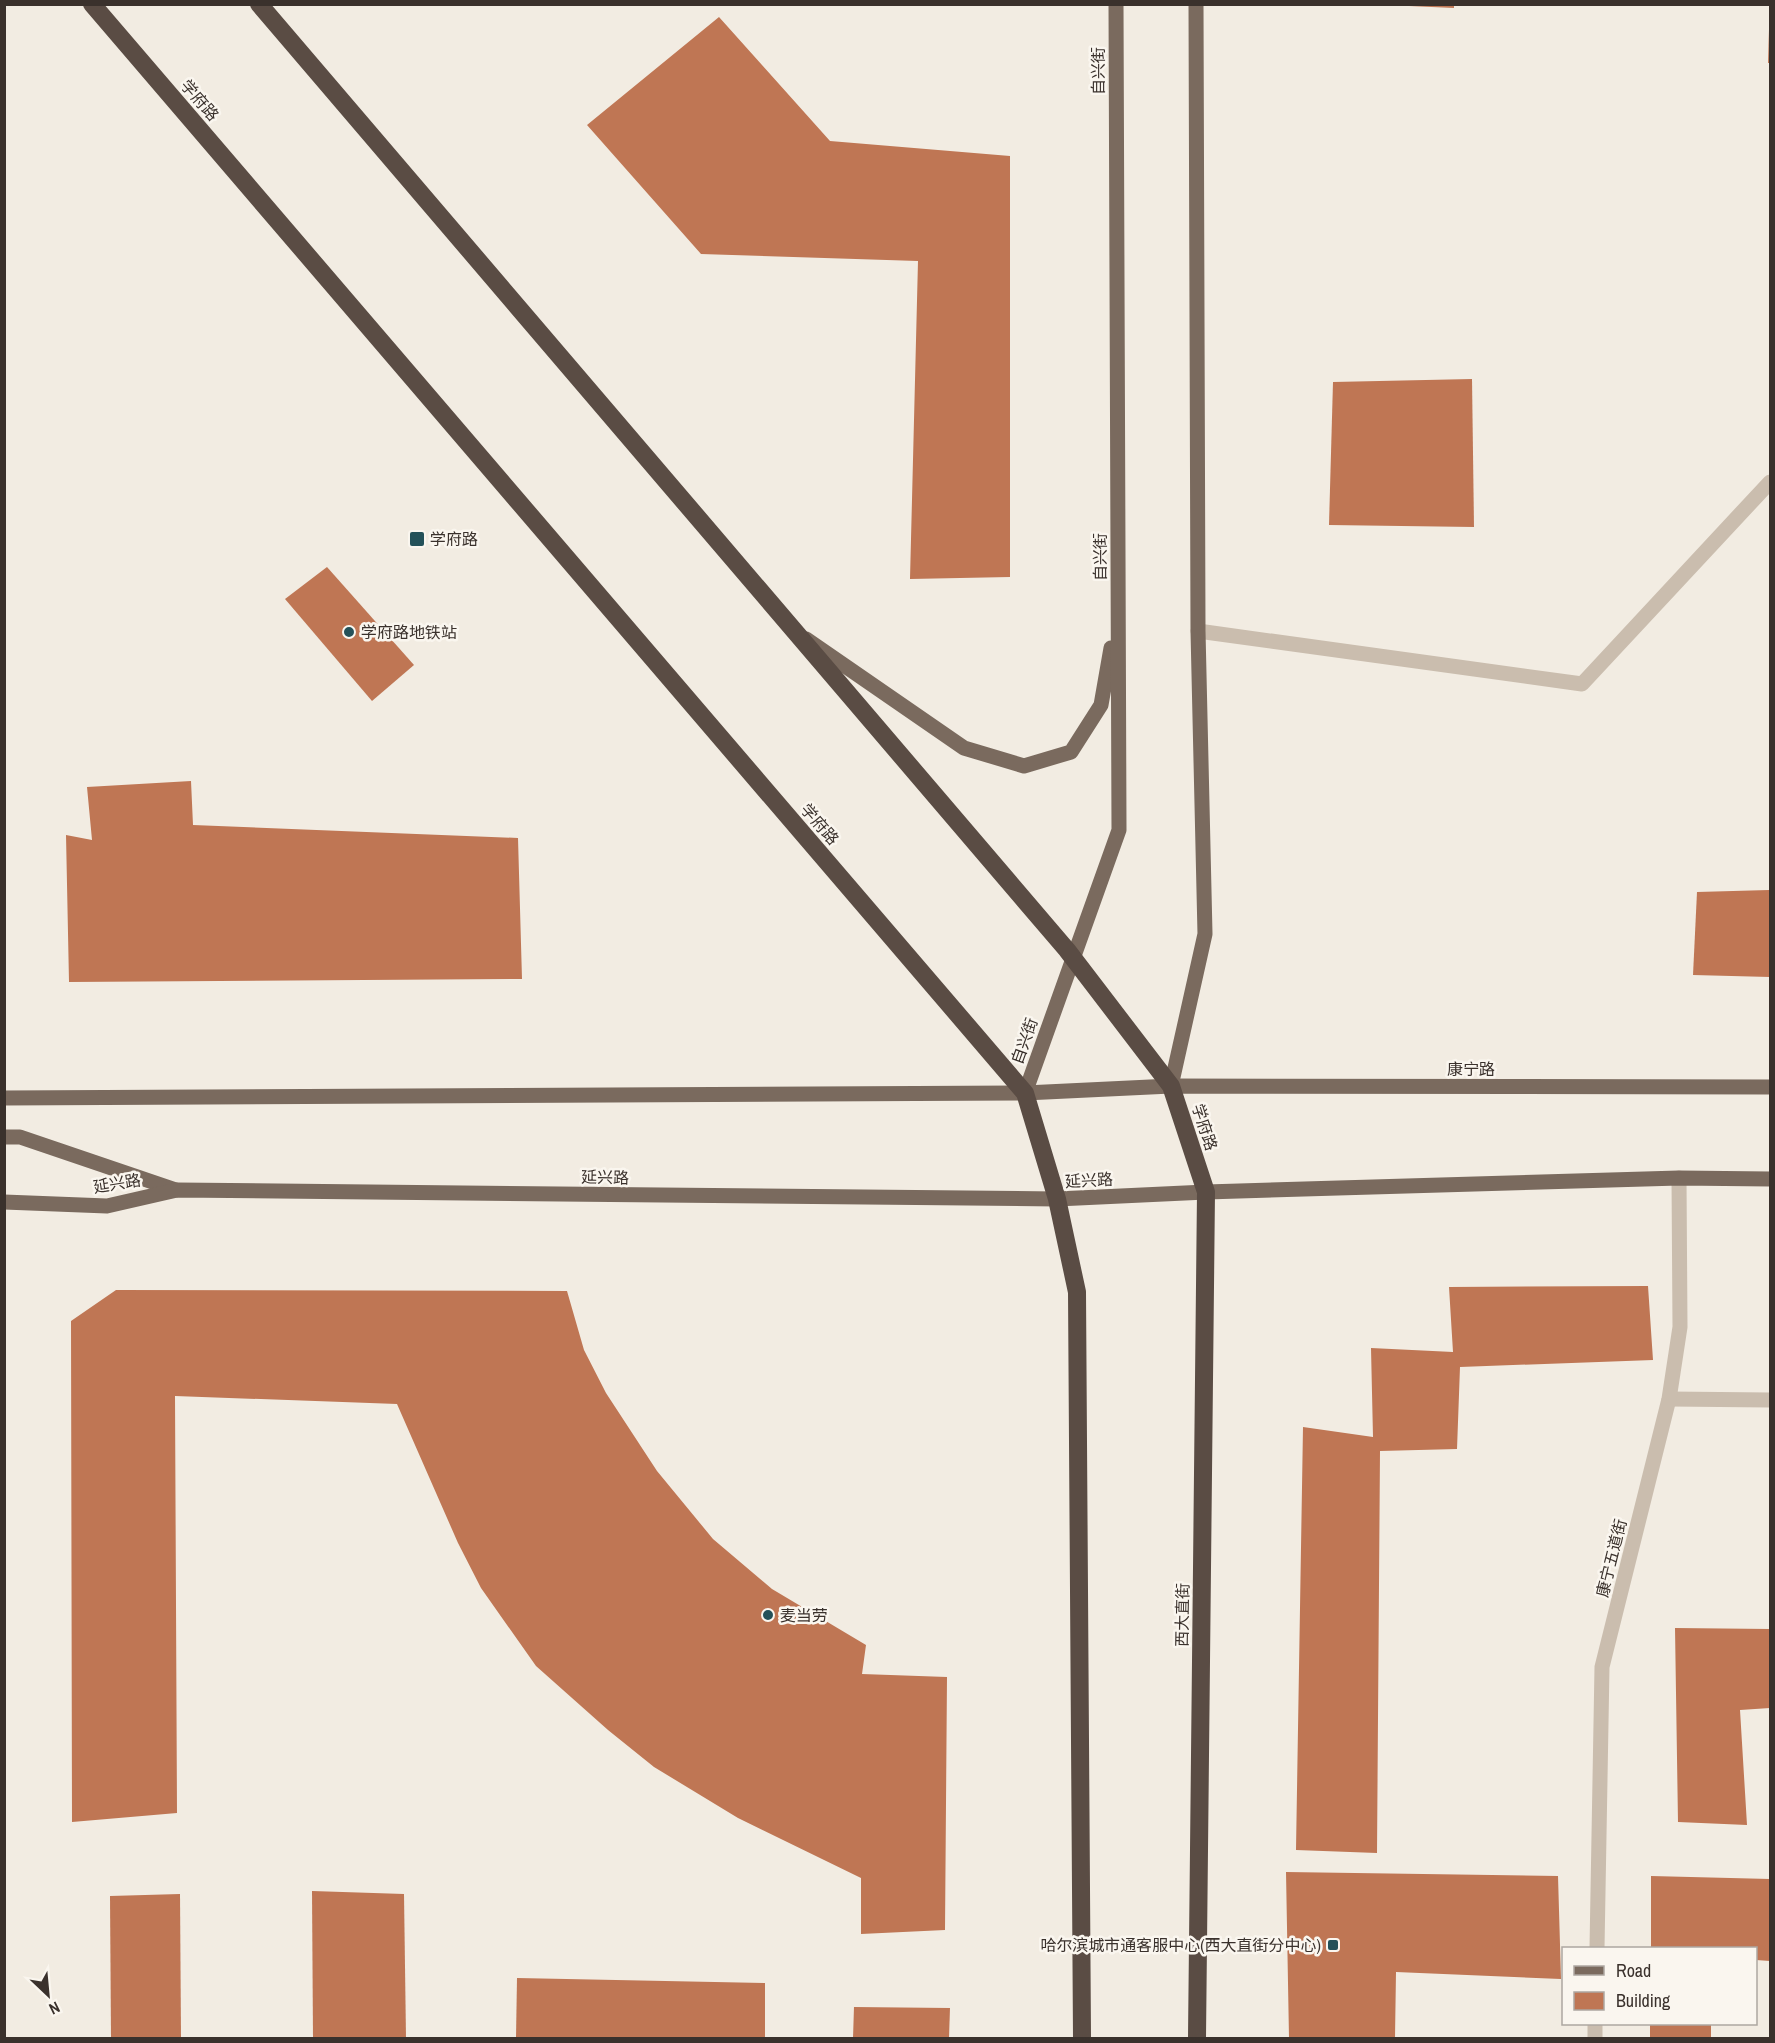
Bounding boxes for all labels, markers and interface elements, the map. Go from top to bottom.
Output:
street label: 自兴街 [1087,47,1109,95]
street label: 学府路 [176,75,224,125]
place label: 学府路 [430,528,478,550]
marker: 学府路 [408,530,426,548]
street label: 自兴街 [1089,533,1111,581]
place label: 学府路地铁站 [361,621,457,643]
marker: 学府路地铁站 [342,625,356,639]
street label: 学府路 [796,799,844,849]
street label: 自兴街 [1005,1015,1043,1067]
street label: 康宁路 [1447,1058,1495,1080]
street label: 学府路 [1187,1101,1223,1153]
street label: 延兴路 [581,1166,629,1188]
street label: 延兴路 [92,1168,142,1198]
street label: 延兴路 [1064,1168,1114,1192]
street label: 康宁五道街 [1591,1517,1631,1599]
street label: 西大直街 [1170,1583,1194,1647]
place label: 麦当劳 [780,1604,828,1626]
marker: 麦当劳 [761,1608,775,1622]
place label: 哈尔滨城市通客服中心(西大直街分中心) [1040,1934,1321,1956]
marker: 哈尔滨城市通客服中心(西大直街分中心) [1326,1938,1340,1952]
legend [1562,1947,1757,2025]
text: Road [1616,1958,1651,1983]
north arrow [18,1965,78,2025]
text: Building [1616,1988,1671,2013]
text: N [45,1997,64,2020]

